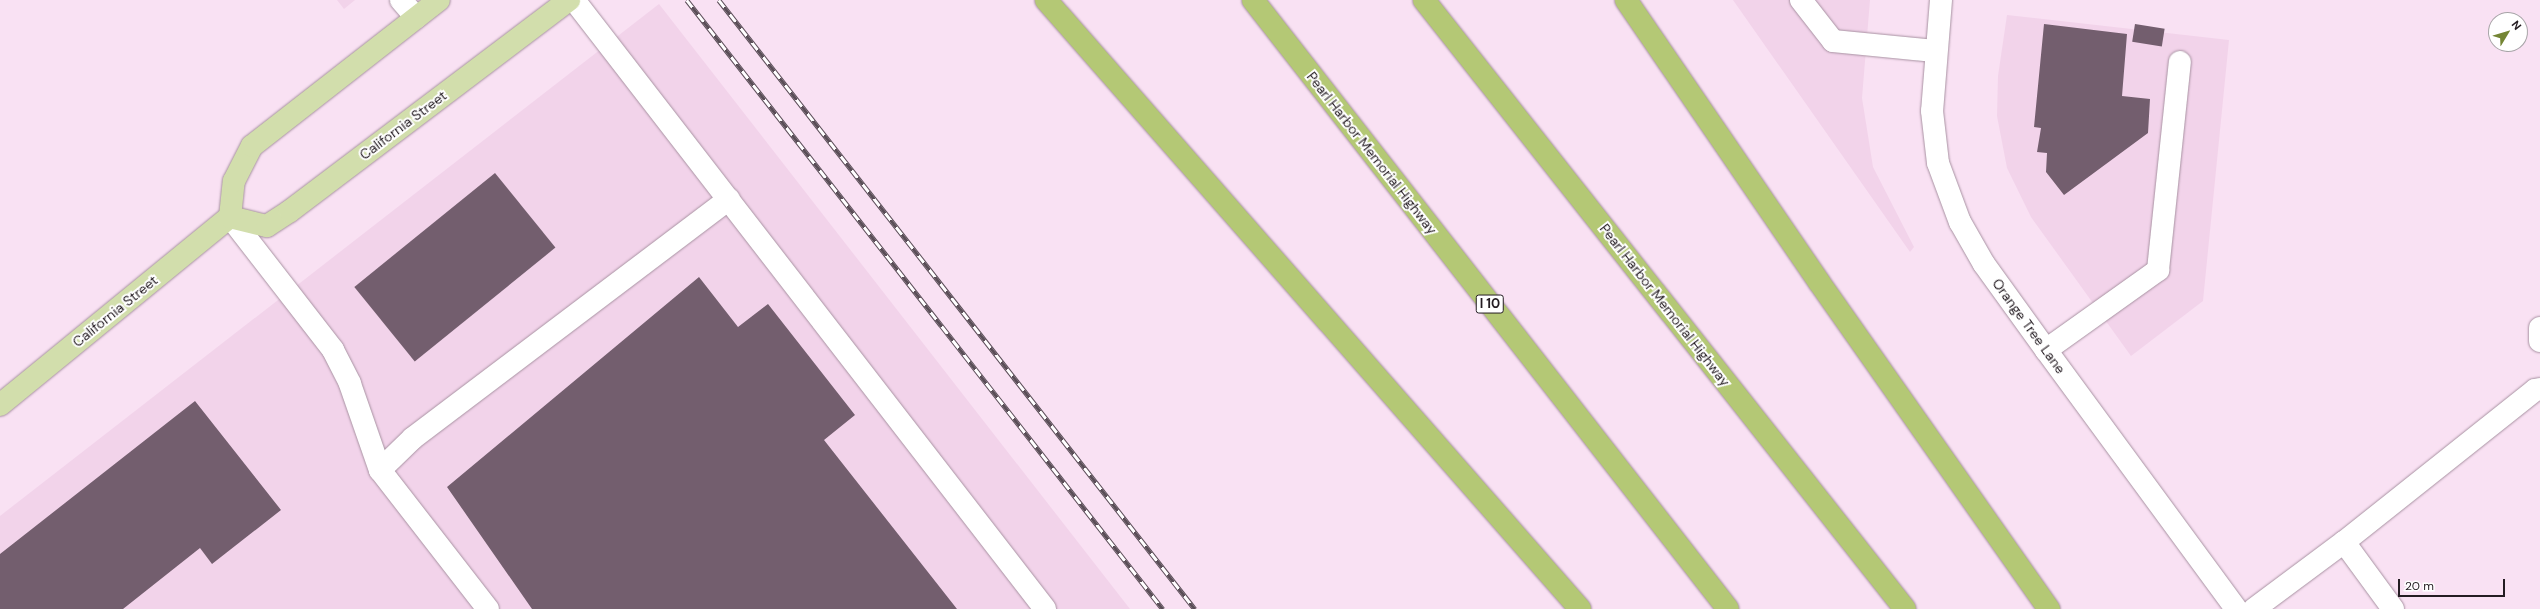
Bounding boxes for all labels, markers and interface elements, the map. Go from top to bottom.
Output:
north arrow [2488,12,2528,52]
text: N [2509,18,2525,33]
street label: Pearl Harbor Memorial Highway [1303,68,1441,238]
street label: California Street [356,87,450,163]
street label: Pearl Harbor Memorial Highway [1596,220,1734,390]
street label: California Street [69,272,161,350]
street label: Orange Tree Lane [1989,275,2069,377]
road number: I 10 [1475,293,1505,315]
scale bar [2400,571,2507,597]
text: 20 m [2405,578,2434,594]

